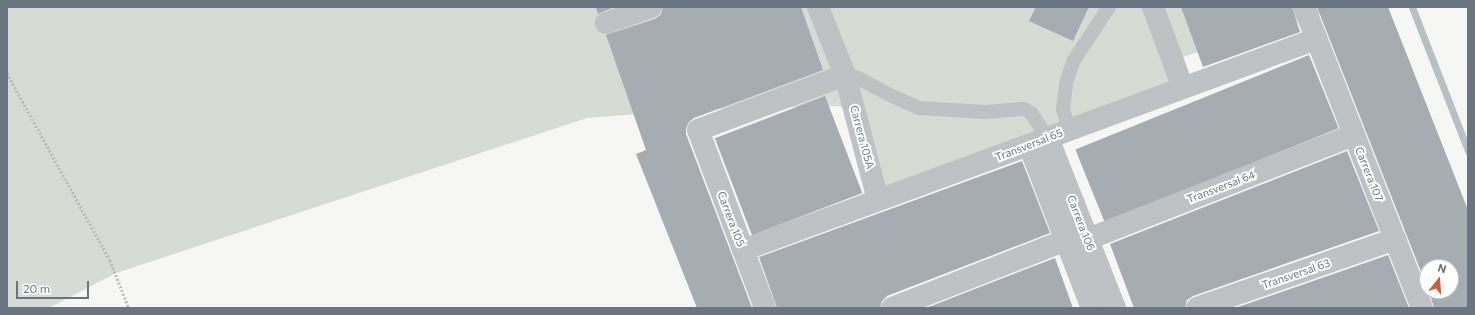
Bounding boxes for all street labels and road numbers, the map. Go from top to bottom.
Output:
street label: Carrera 105A [847,104,877,170]
street label: Transversal 65 [993,126,1065,164]
street label: Carrera 107 [1352,145,1386,203]
street label: Transversal 64 [1185,168,1257,206]
street label: Carrera 105 [714,190,748,248]
street label: Carrera 106 [1064,193,1098,253]
street label: Transversal 63 [1260,256,1332,292]

